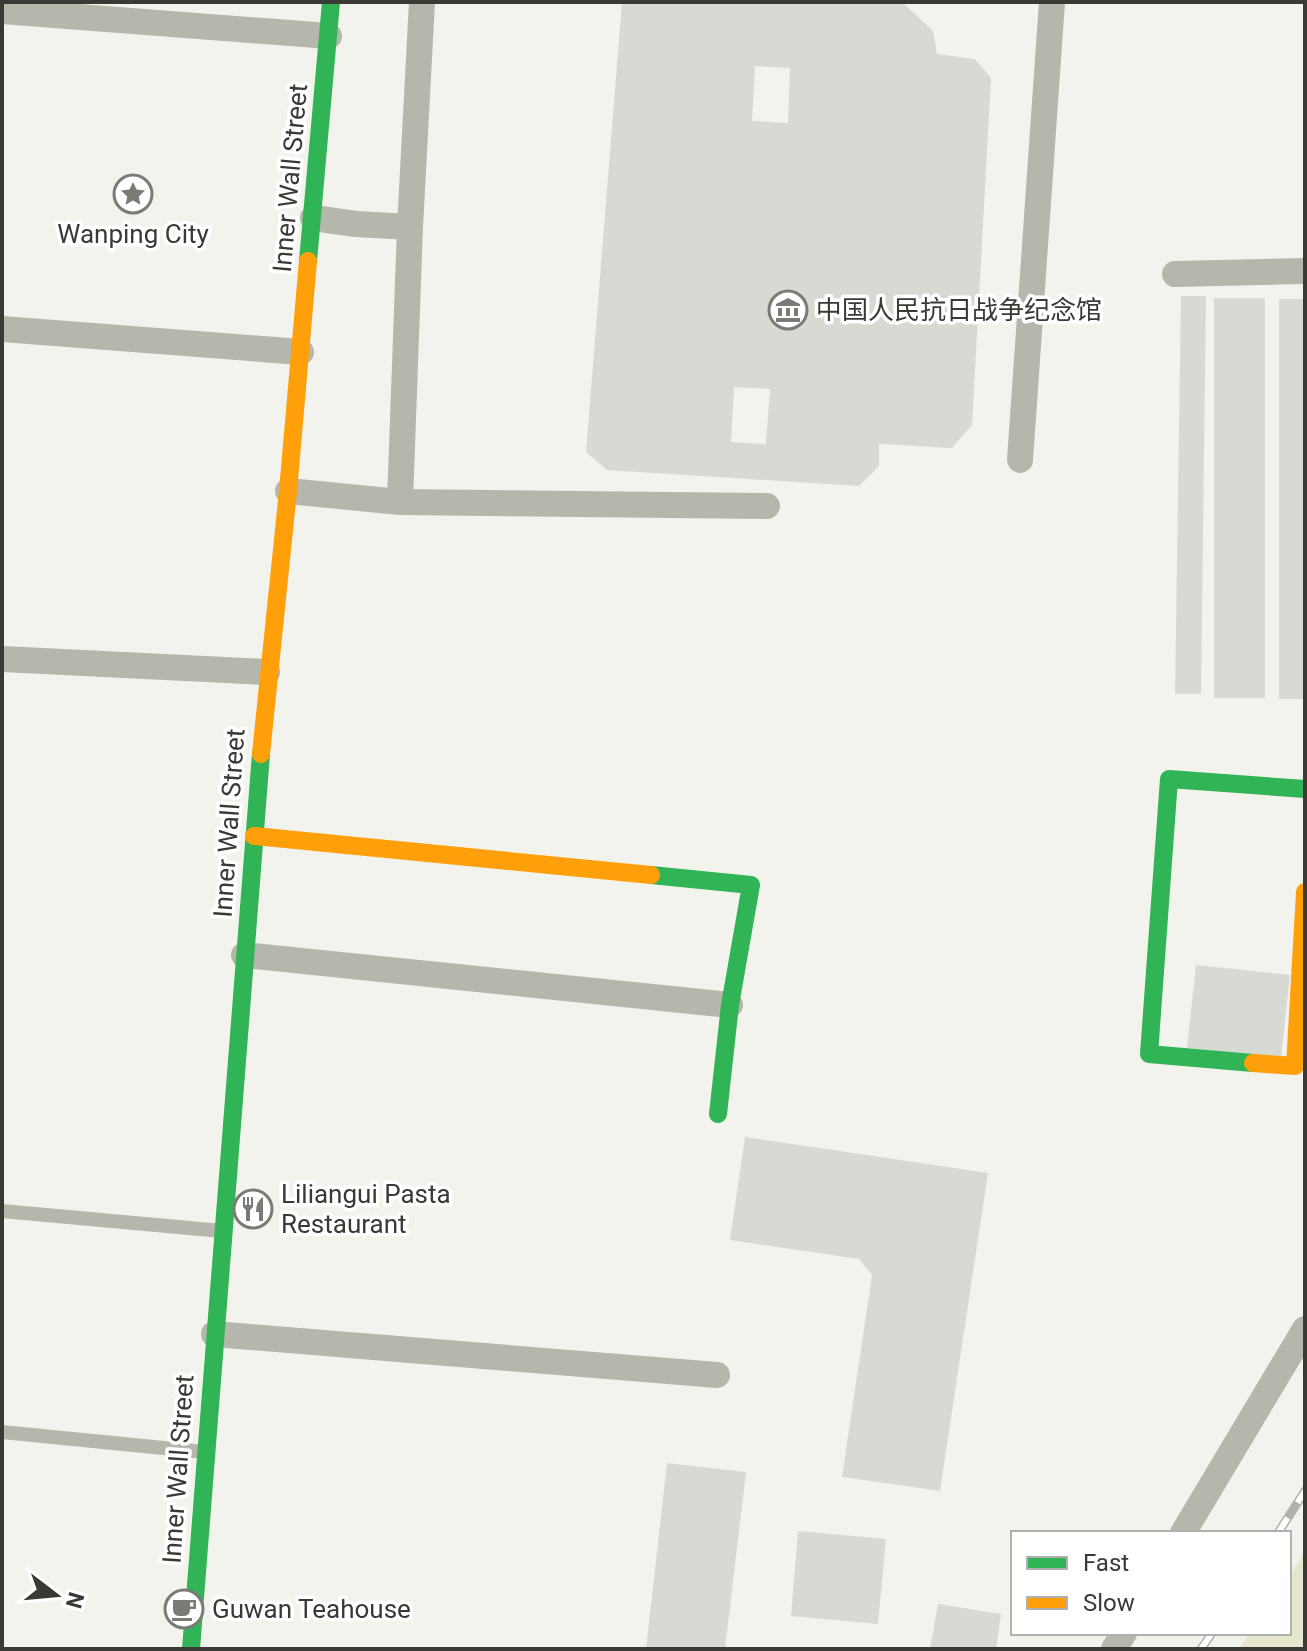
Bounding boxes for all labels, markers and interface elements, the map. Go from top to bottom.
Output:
street label: Inner Wall Street [267,82,313,274]
place icon: Wanping City [112,173,154,215]
place label: Wanping City [57,219,209,249]
museum icon: 中国人民抗日战争纪念馆 [767,289,809,331]
place label: 中国人民抗日战争纪念馆 [816,295,1102,325]
street label: Inner Wall Street [207,728,251,918]
place label: Liliangui Pasta Restaurant [281,1179,451,1239]
restaurant icon: Liliangui Pasta Restaurant [232,1188,274,1230]
street label: Inner Wall Street [156,1374,200,1564]
legend [1011,1531,1291,1635]
text: Fast [1083,1549,1129,1577]
north arrow [16,1555,96,1635]
cafe icon: Guwan Teahouse [163,1588,205,1630]
text: N [61,1589,89,1611]
text: Slow [1083,1589,1135,1617]
place label: Guwan Teahouse [212,1594,411,1624]

